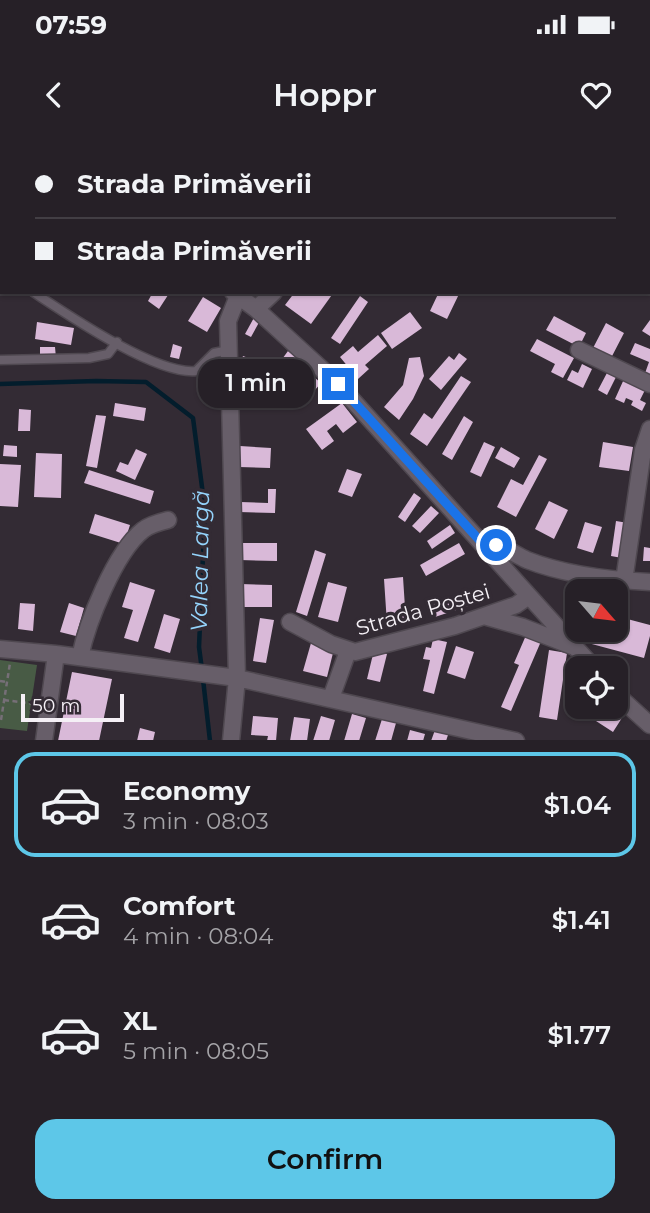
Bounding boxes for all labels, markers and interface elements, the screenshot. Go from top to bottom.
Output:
text: 07:59 [35,9,107,41]
text: Hoppr [273,75,377,114]
icon: back [35,76,73,114]
icon: heart [577,76,615,114]
text: Strada Primăverii [77,168,312,200]
text: Strada Primăverii [77,235,312,267]
callout: 1 min [198,359,314,408]
route end [322,368,354,400]
text: 1 min [225,369,287,397]
water label: Valea Largă [185,490,215,632]
route start [480,529,512,561]
street label: Strada Poștei [353,578,493,642]
north arrow [565,579,628,642]
map controls [565,579,628,719]
button: locate [565,656,628,719]
scale bar [21,692,124,723]
text: 50 m [32,694,80,717]
icon: car [39,773,102,836]
text: Economy [123,775,250,807]
text: $1.04 [544,789,611,821]
text: 3 min · 08:03 [123,807,269,835]
icon: car [39,888,102,951]
text: Comfort [123,890,235,922]
text: $1.41 [552,904,611,936]
text: 4 min · 08:04 [123,922,273,950]
icon: car [39,1003,102,1066]
text: XL [123,1005,157,1037]
text: $1.77 [547,1019,611,1051]
text: 5 min · 08:05 [123,1037,269,1065]
button: Confirm [35,1119,615,1199]

